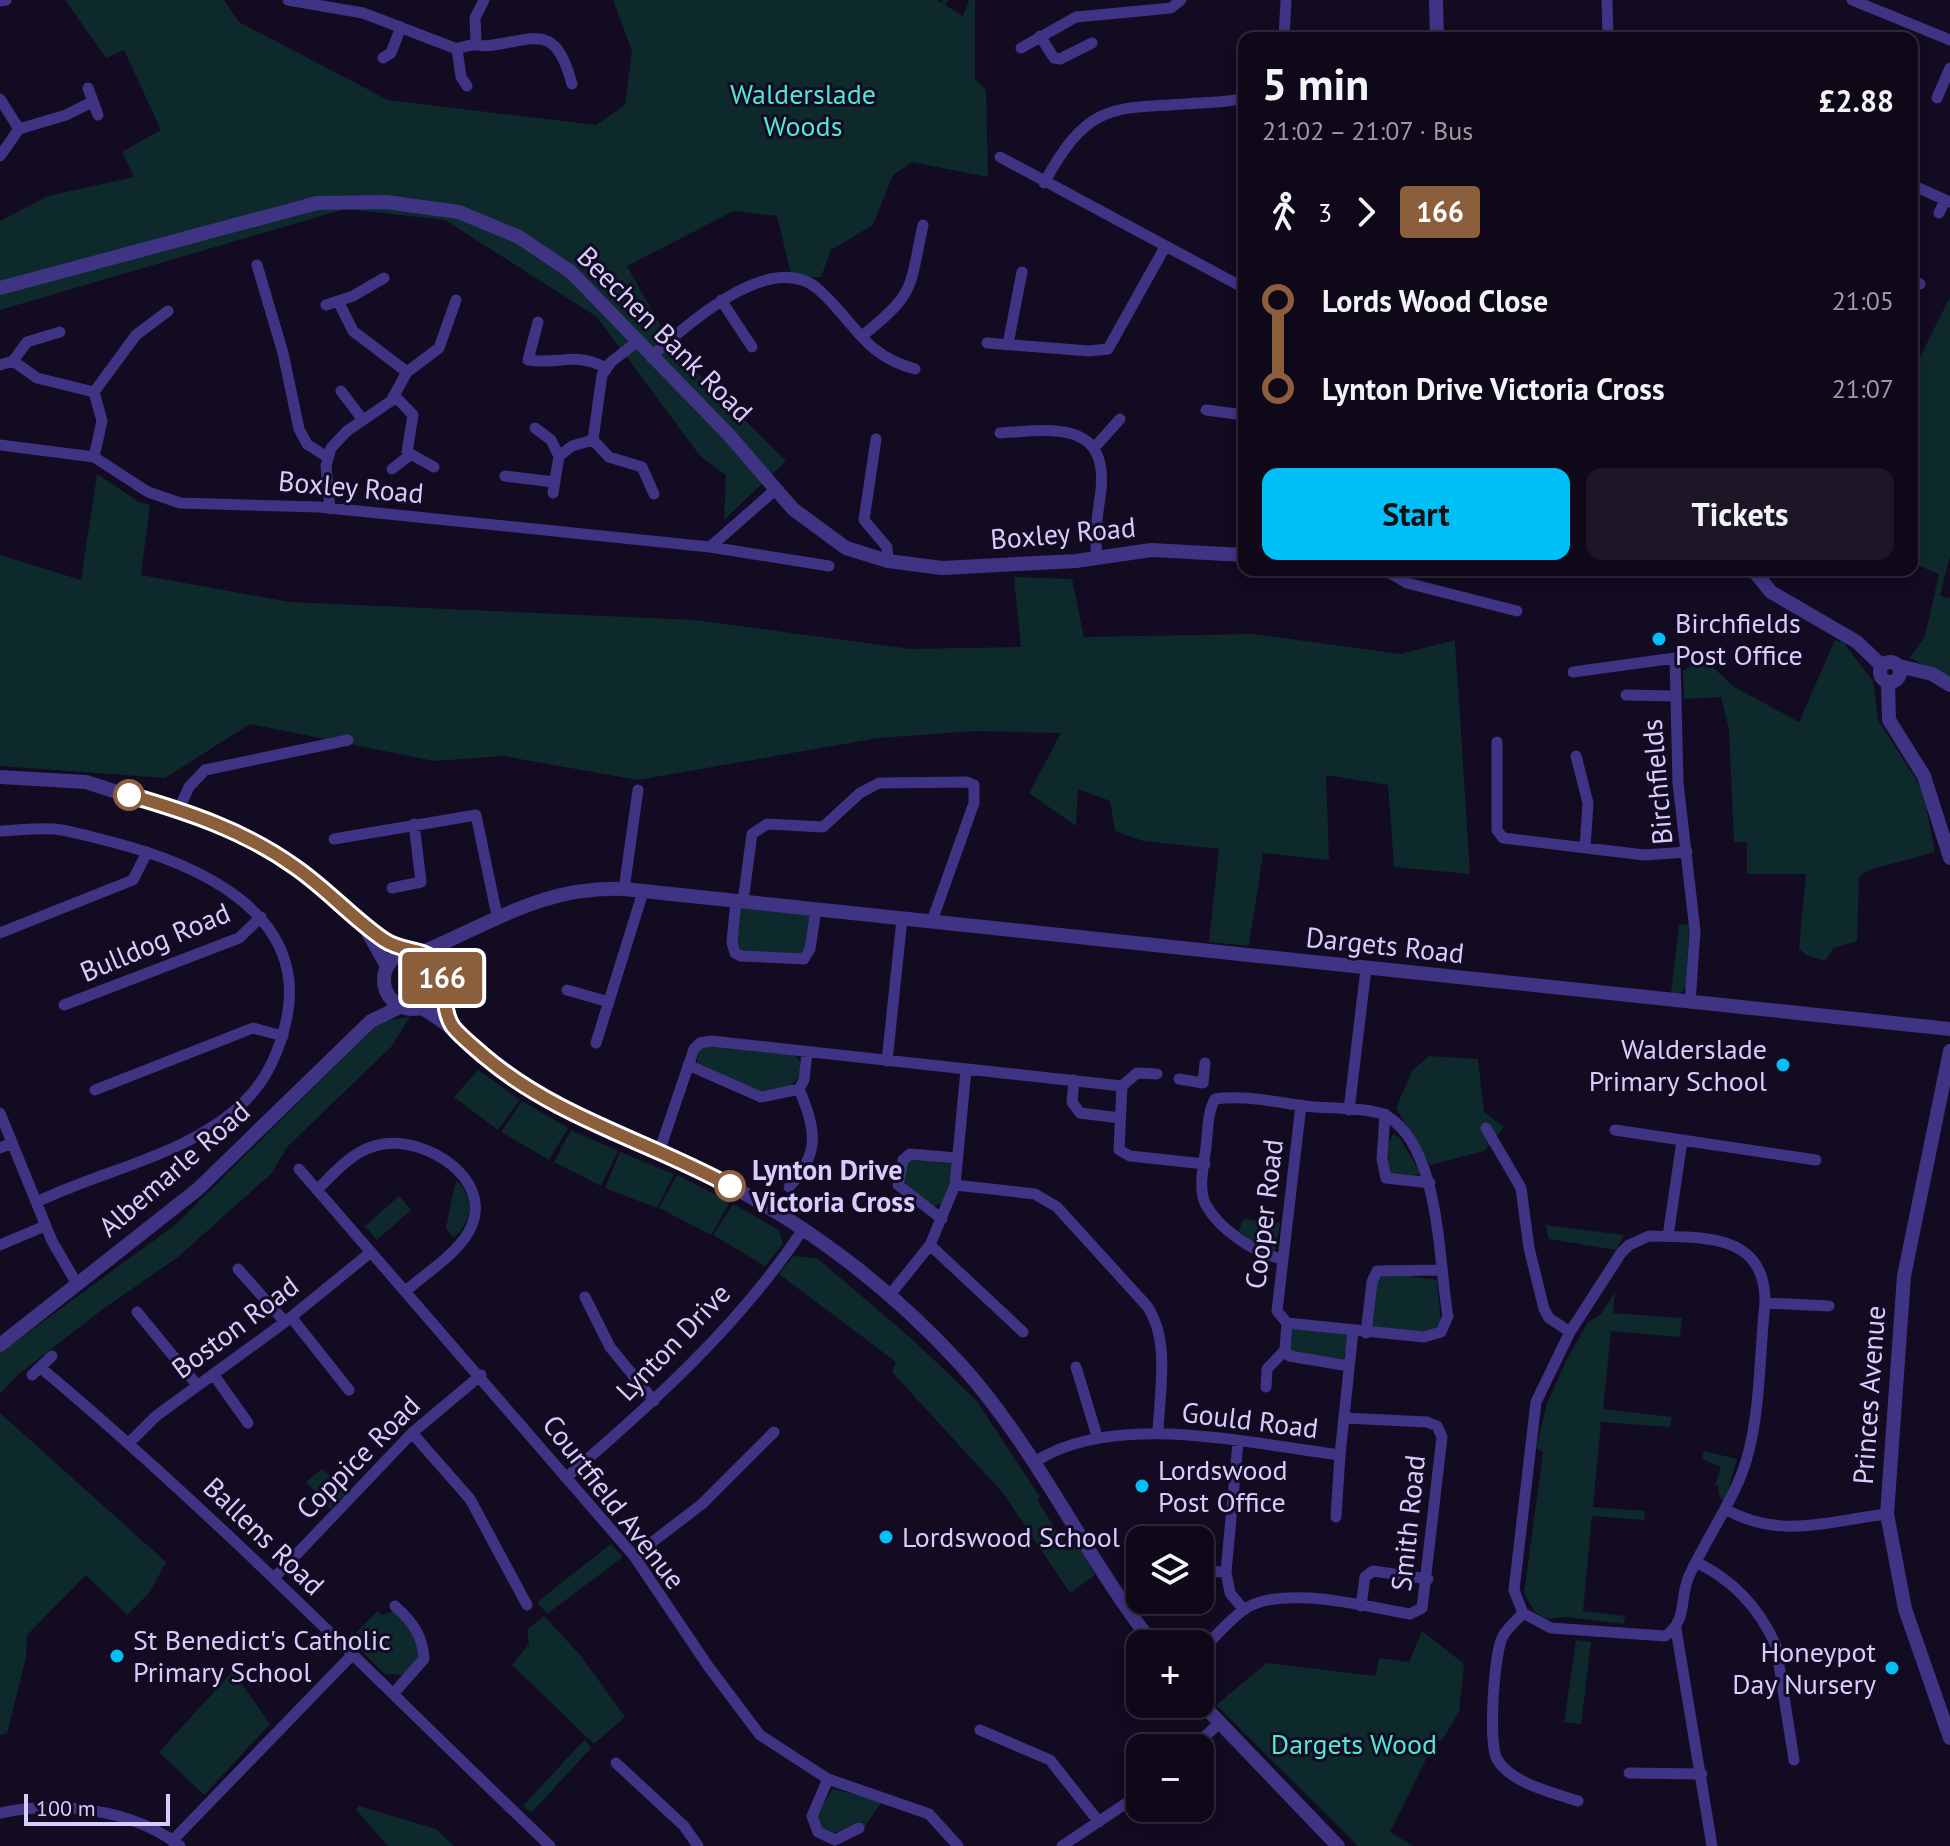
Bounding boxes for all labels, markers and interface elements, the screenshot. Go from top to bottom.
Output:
text: 5 min [1262,55,1369,112]
park label: Walderslade Woods [730,75,876,144]
text: £2.88 [1819,81,1894,120]
text: 21:02 – 21:07 · Bus [1262,114,1473,147]
icon: walk [1262,190,1306,234]
icon: forward [1344,190,1388,234]
text: 166 [1416,193,1464,230]
text: 3 [1318,196,1332,229]
street label: Beechen Bank Road [570,238,761,429]
text: Lords Wood Close [1322,281,1548,320]
text: 21:05 [1832,284,1894,317]
text: Lynton Drive Victoria Cross [1322,369,1665,408]
text: 21:07 [1832,372,1894,405]
street label: Boxley Road [277,462,425,511]
button: Start [1262,468,1570,560]
button: Tickets [1586,468,1894,560]
street label: Boxley Road [989,508,1137,557]
place label: Birchfields Post Office [1675,604,1803,673]
marker: Birchfields Post Office [1650,630,1668,648]
street label: Birchfields [1633,718,1680,846]
unlabelled marker [114,780,144,810]
street label: Bulldog Road [74,893,236,990]
street label: Dargets Road [1304,918,1466,971]
line badge: 166 [396,952,488,1004]
text: 166 [418,959,466,996]
place label: Walderslade Primary School [1589,1030,1767,1099]
marker: Walderslade Primary School [1774,1056,1792,1074]
street label: Albemarle Road [90,1093,257,1245]
street label: Cooper Road [1236,1137,1291,1291]
place label: Lynton Drive Victoria Cross [751,1151,915,1220]
marker: Lynton Drive Victoria Cross [715,1171,745,1201]
street label: Boston Road [164,1267,305,1386]
street label: Lynton Drive [607,1275,738,1408]
street label: Princes Avenue [1844,1304,1893,1486]
street label: Coppice Road [288,1387,428,1527]
street label: Gould Road [1180,1393,1320,1446]
street label: Courtfield Avenue [535,1407,694,1596]
place label: Lordswood Post Office [1158,1451,1288,1520]
street label: Smith Road [1382,1453,1433,1593]
street label: Ballens Road [196,1469,333,1603]
marker: Lordswood Post Office [1133,1477,1151,1495]
place label: Lordswood School [902,1518,1120,1555]
map controls [1126,1526,1214,1822]
button: layers [1126,1526,1214,1614]
marker: Lordswood School [877,1528,895,1546]
place label: St Benedict's Catholic Primary School [133,1621,391,1690]
button: + [1126,1630,1214,1718]
place label: Honeypot Day Nursery [1732,1633,1876,1702]
marker: St Benedict's Catholic Primary School [108,1647,126,1665]
marker: Honeypot Day Nursery [1883,1659,1901,1677]
park label: Dargets Wood [1271,1725,1437,1762]
button: − [1126,1734,1214,1822]
scale bar [24,1790,170,1826]
text: 100 m [36,1794,96,1822]

